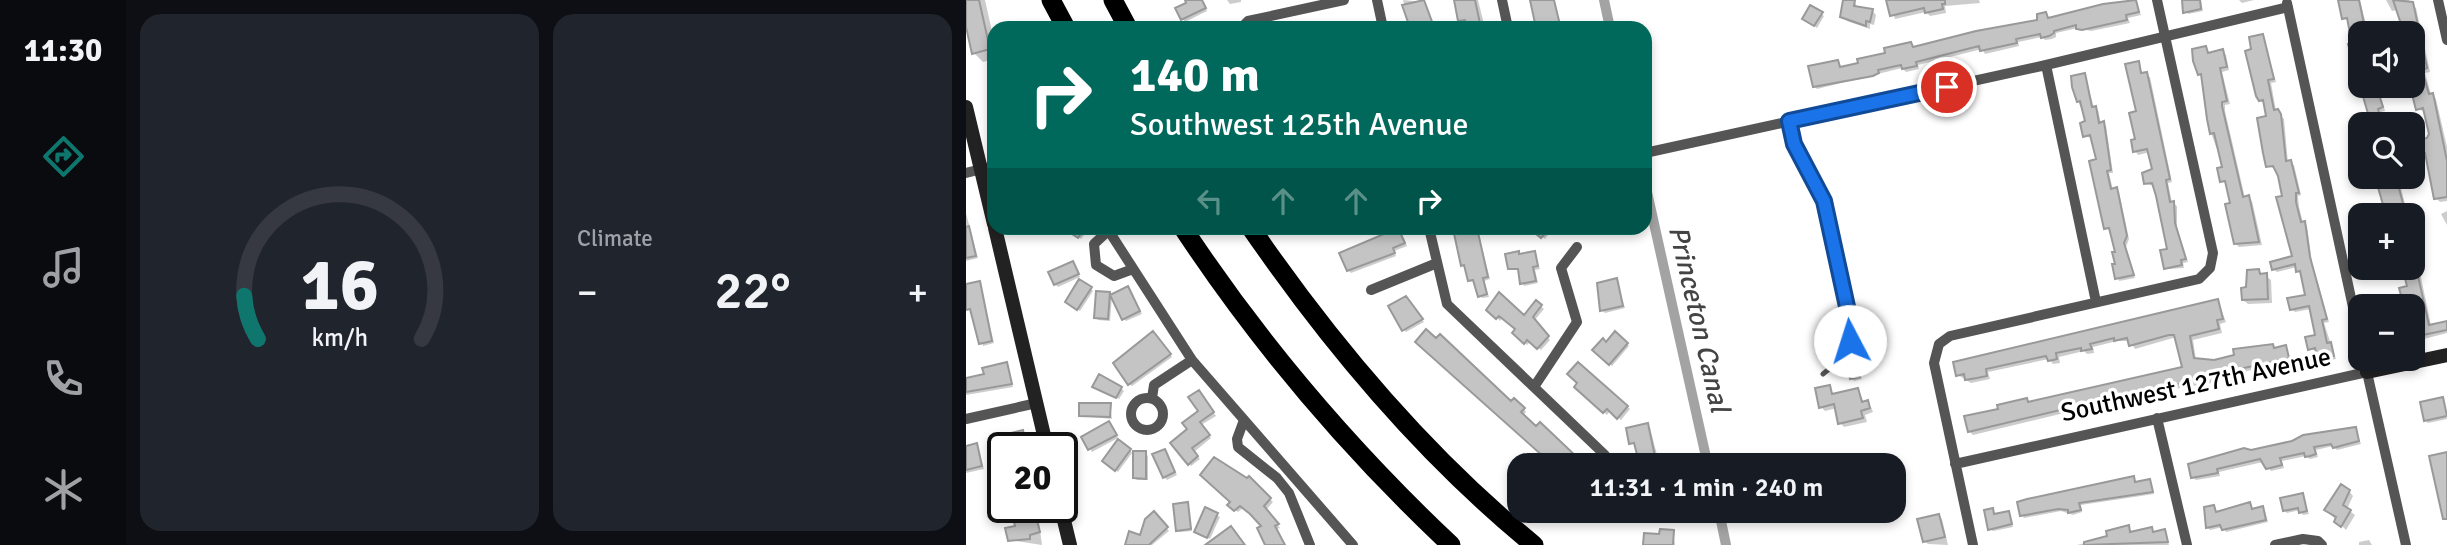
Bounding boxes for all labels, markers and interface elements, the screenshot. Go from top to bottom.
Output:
map controls [2348,21,2425,371]
button: sound [2348,21,2425,98]
text: 11:30 [24,31,102,70]
text: 140 m [1130,45,1260,105]
icon: right [1015,49,1106,140]
pin [1917,57,1977,117]
icon: arrive [1928,68,1966,106]
text: Southwest 125th Avenue [1130,105,1469,144]
button: search [2348,112,2425,189]
icon: directions [39,132,88,181]
icon: left [1191,182,1229,220]
icon: ahead [1264,182,1302,220]
icon: ahead [1337,182,1375,220]
icon: right [1410,182,1448,220]
button: + [2348,203,2425,280]
water label: Princeton Canal [1661,222,1737,417]
text: Climate [577,224,653,253]
text: 16 [300,241,379,330]
icon: music [39,243,88,292]
text: 22° [714,259,791,323]
text: − [577,269,598,316]
text: + [907,269,928,316]
button: − [2348,294,2425,371]
position arrow [1813,304,1887,378]
text: km/h [311,321,368,352]
street label: Southwest 127th Avenue [2058,341,2334,429]
icon: phone [39,354,88,403]
speed limit sign: 20 [987,432,1078,523]
icon: climate [39,465,88,514]
text: 11:31 · 1 min · 240 m [1590,472,1823,504]

